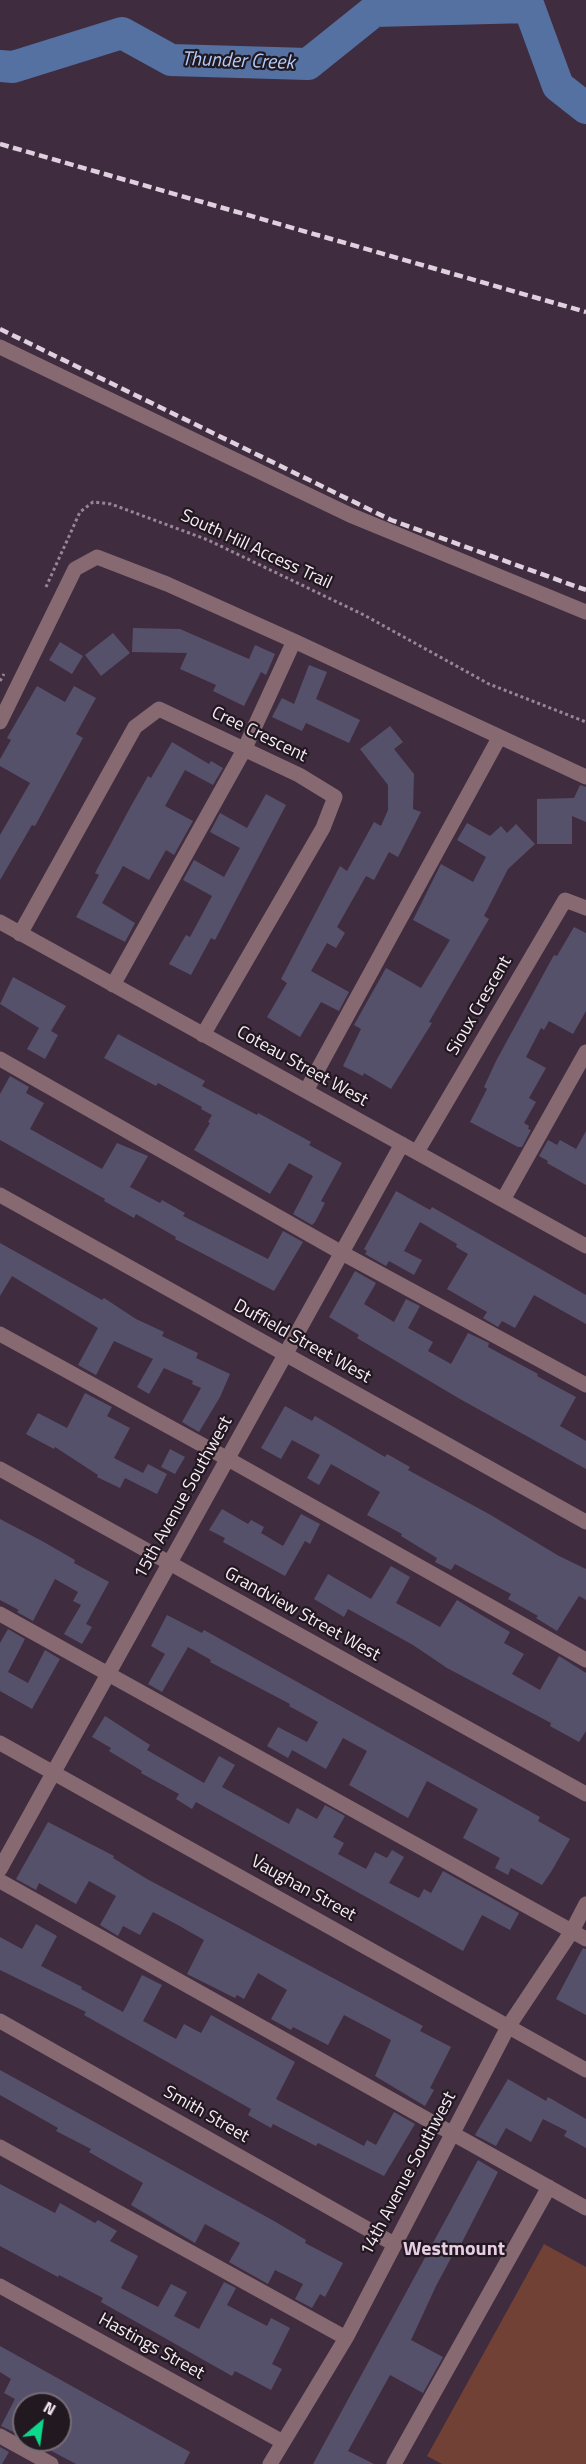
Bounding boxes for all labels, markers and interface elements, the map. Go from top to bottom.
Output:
water label: Thunder Creek [181,48,295,76]
street label: South Hill Access Trail [177,505,335,595]
street label: Cree Crescent [208,703,310,767]
street label: Sioux Crescent [443,953,517,1059]
street label: Coteau Street West [233,1022,371,1112]
street label: Duffield Street West [230,1295,374,1389]
street label: 15th Avenue Southwest [130,1413,238,1583]
street label: Grandview Street West [220,1563,384,1667]
street label: Vaughan Street [247,1851,359,1927]
street label: Smith Street [159,2082,253,2148]
street label: 14th Avenue Southwest [357,2088,461,2260]
district label: Westmount [403,2238,505,2262]
street label: Hastings Street [94,2309,208,2385]
north arrow [12,2392,72,2452]
text: N [39,2395,60,2421]

